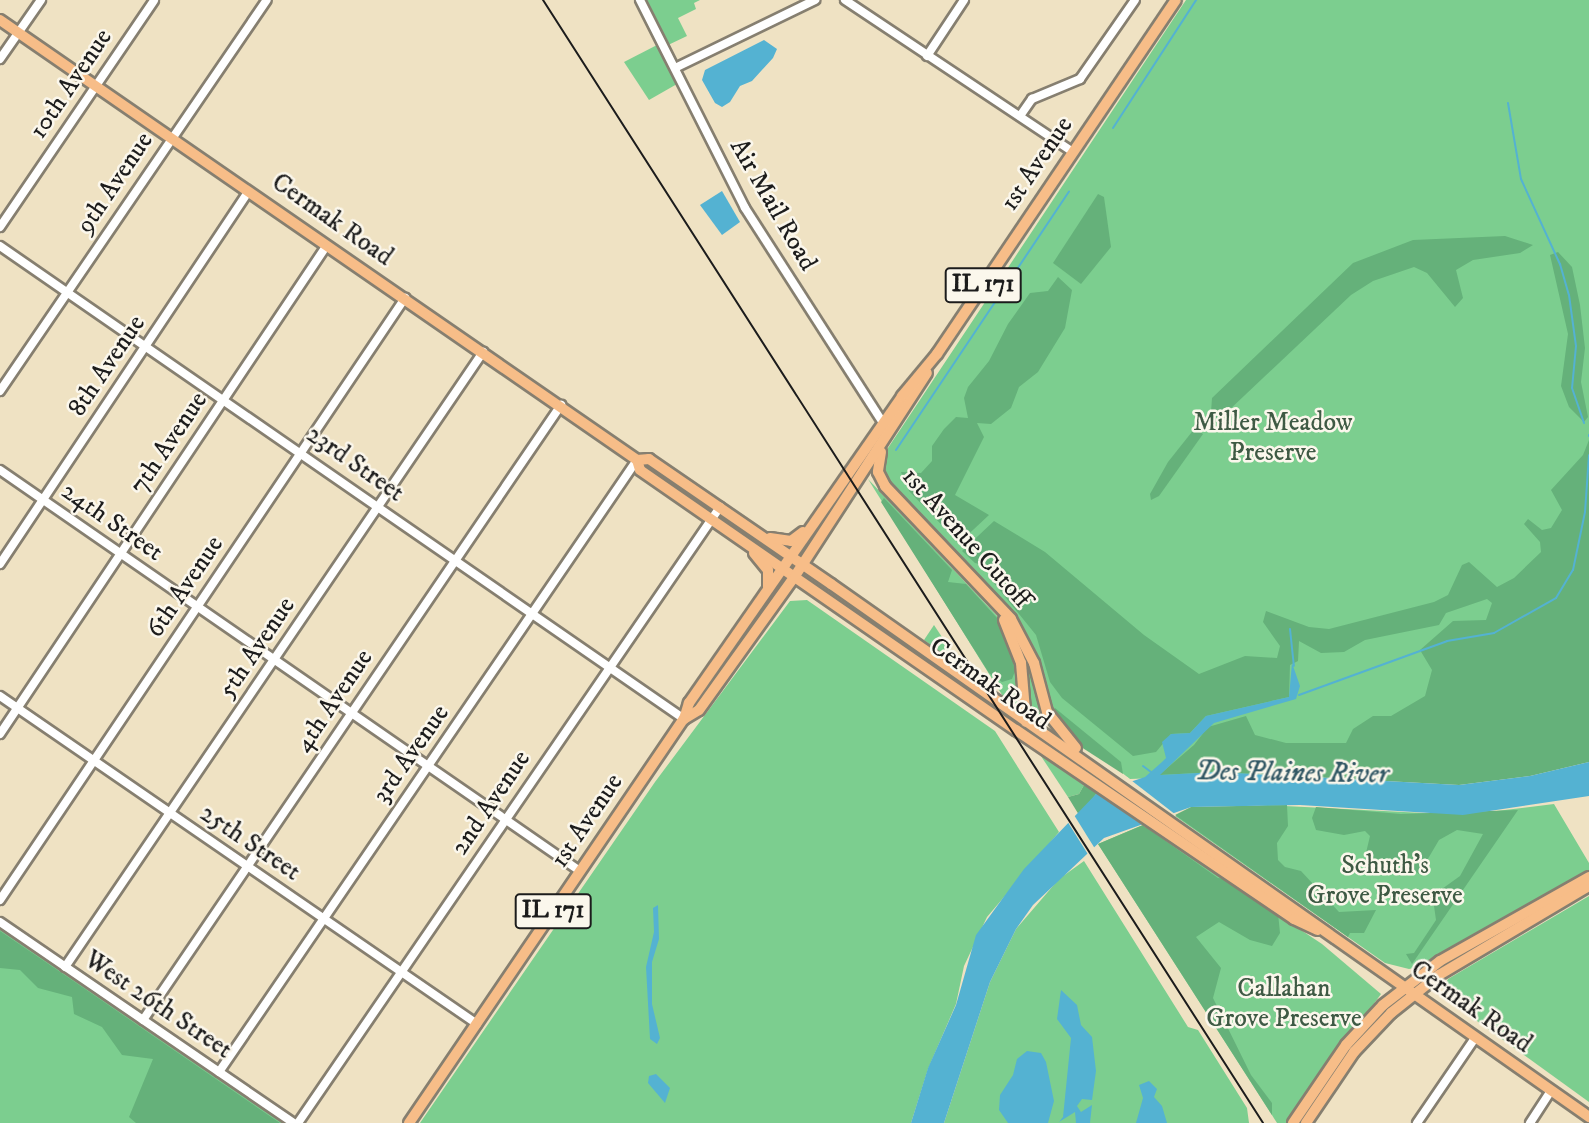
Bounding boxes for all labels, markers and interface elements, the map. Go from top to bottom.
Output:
street label: 10th Avenue [23,23,119,145]
street label: 1st Avenue [994,111,1080,217]
street label: 9th Avenue [70,126,160,240]
street label: Air Mail Road [723,133,823,277]
street label: Cermak Road [265,167,399,273]
road number: IL 171 [944,264,1021,306]
street label: 8th Avenue [62,309,152,423]
street label: 7th Avenue [124,386,214,500]
park label: Miller Meadow Preserve [1193,407,1353,468]
street label: 23rd Street [300,419,410,509]
street label: 1st Avenue Cutoff [895,461,1037,615]
street label: 24th Street [55,476,169,568]
street label: 6th Avenue [140,530,230,644]
street label: 5th Avenue [212,591,302,705]
street label: Cermak Road [923,631,1057,737]
street label: 4th Avenue [288,644,380,758]
street label: 3rd Avenue [366,699,456,809]
street label: 2nd Avenue [445,745,537,861]
water label: Des Plaines River [1195,755,1389,791]
street label: 1st Avenue [544,768,630,874]
street label: 25th Street [194,798,306,888]
park label: Schuth's Grove Preserve [1307,850,1463,912]
road number: IL 171 [514,890,592,931]
street label: West 26th Street [78,944,238,1066]
street label: Cermak Road [1404,954,1538,1060]
park label: Callahan Grove Preserve [1206,973,1362,1034]

